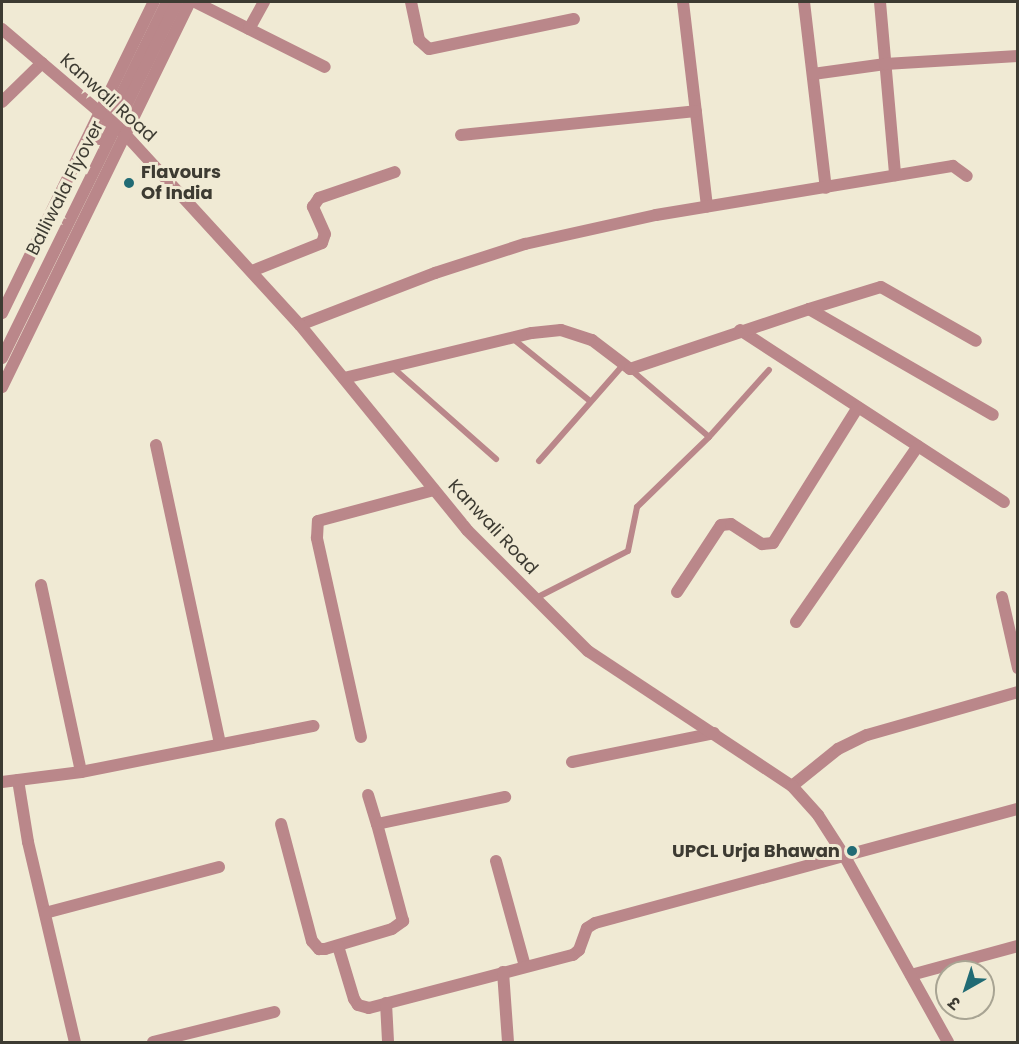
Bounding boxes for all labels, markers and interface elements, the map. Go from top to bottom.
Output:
street label: Kanwali Road [55,49,161,147]
street label: Balliwala Flyover [22,117,108,259]
place label: Flavours Of India [141,162,221,204]
marker: Flavours Of India [122,176,136,190]
street label: Kanwali Road [444,475,542,579]
place label: UPCL Urja Bhawan [672,840,840,862]
marker: UPCL Urja Bhawan [845,844,859,858]
north arrow [935,960,995,1020]
text: उ [944,991,965,1015]

